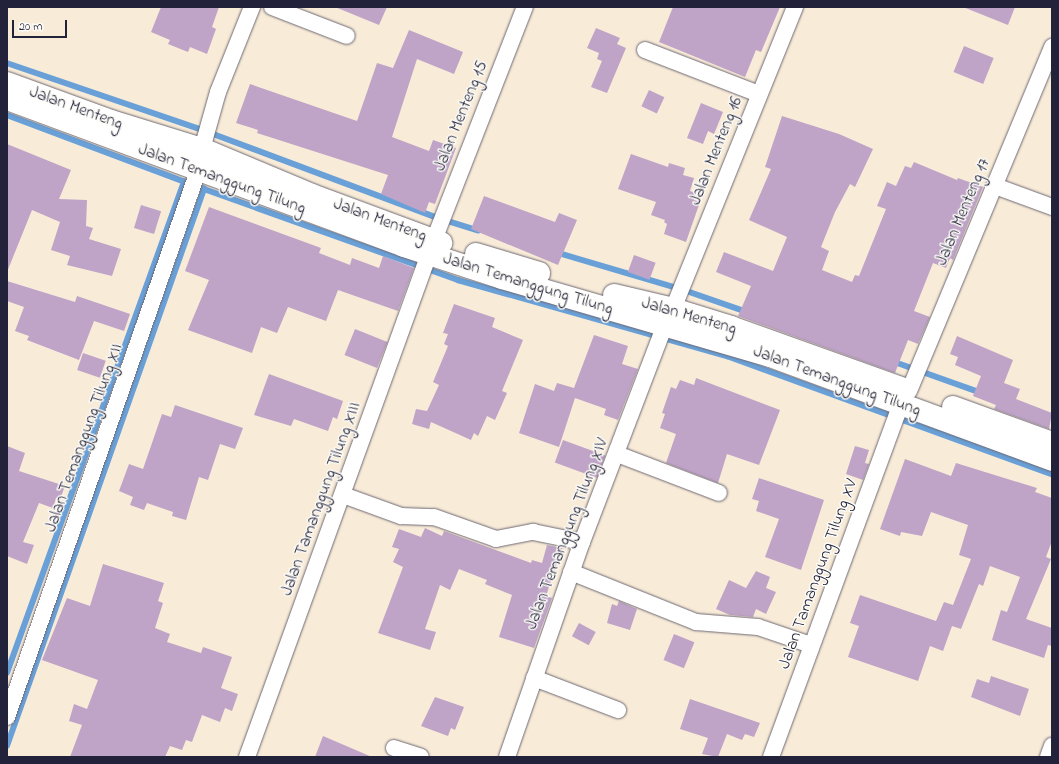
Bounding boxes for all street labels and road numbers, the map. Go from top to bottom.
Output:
street label: Jalan Menteng 15 [430,58,492,174]
street label: Jalan Menteng [27,82,125,134]
street label: Jalan Menteng 16 [685,94,747,208]
street label: Jalan Temanggung Tilung [135,139,309,219]
street label: Jalan Menteng 17 [931,155,995,269]
street label: Jalan Menteng [331,194,429,246]
street label: Jalan Temanggung Tilung [440,248,616,320]
street label: Jalan Menteng [639,293,739,339]
street label: Jalan Temanggung Tilung XII [40,341,128,535]
street label: Jalan Temanggung Tilung [750,341,924,421]
street label: Jalan Tamanggung Tilung XIII [276,399,366,599]
street label: Jalan Temanggung Tilung XIV [521,436,613,632]
street label: Jalan Tamanggung Tilung XV [774,476,862,672]

